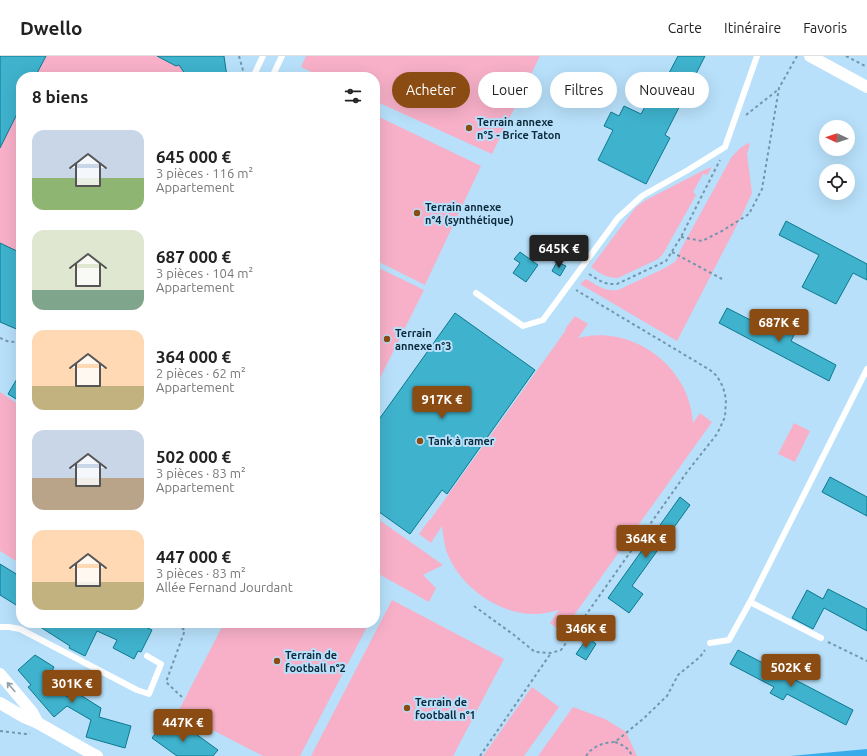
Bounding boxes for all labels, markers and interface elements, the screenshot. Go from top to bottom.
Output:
text: Dwello [20,17,82,39]
text: Carte [668,20,702,36]
text: Itinéraire [724,20,781,36]
text: Favoris [803,20,847,36]
chip: Acheter [392,72,470,108]
chip: Louer [478,72,542,108]
chip: Filtres [550,72,617,108]
chip: Nouveau [625,72,709,108]
icon: filters [342,85,364,107]
text: 8 biens [32,87,88,106]
place label: Terrain annexe n°5 - Brice Taton [477,116,561,141]
north arrow [819,120,855,156]
map controls [819,120,855,200]
marker: Terrain annexe n°5 - Brice Taton [464,123,474,133]
icon: home [64,146,112,194]
text: 645 000 € [156,147,231,166]
button: locate [819,164,855,200]
text: 3 pièces · 116 m² [156,166,253,180]
text: Appartement [156,180,234,194]
place label: Terrain annexe n°4 (synthétique) [425,201,514,227]
marker: Terrain annexe n°4 (synthétique) [412,208,422,218]
pin: 645K € [526,235,592,269]
text: 645K € [538,241,580,255]
icon: home [64,246,112,294]
text: 687 000 € [156,247,231,266]
text: 3 pièces · 104 m² [156,266,253,280]
text: Appartement [156,280,234,294]
pin: 687K € [746,309,812,343]
text: 687K € [758,315,800,329]
place label: Terrain annexe n°3 [395,327,451,352]
marker: Terrain annexe n°3 [382,334,392,344]
icon: home [64,346,112,394]
text: 364 000 € [156,347,231,366]
text: 2 pièces · 62 m² [156,366,246,380]
text: Appartement [156,380,234,394]
pin: 917K € [409,386,475,420]
text: 917K € [421,392,463,406]
place label: Tank à ramer [428,435,495,447]
marker: Tank à ramer [415,436,425,446]
icon: home [64,446,112,494]
text: 502 000 € [156,447,231,466]
text: 3 pièces · 83 m² [156,466,246,480]
text: Appartement [156,480,234,494]
pin: 364K € [613,525,679,559]
text: 364K € [625,531,667,545]
icon: home [64,546,112,594]
text: 447 000 € [156,547,231,566]
text: 3 pièces · 83 m² [156,566,246,580]
text: Allée Fernand Jourdant [156,580,293,594]
pin: 346K € [553,615,619,649]
text: 346K € [565,621,607,635]
place label: Terrain de football n°2 [285,649,346,674]
pin: 502K € [758,654,824,688]
marker: Terrain de football n°2 [272,656,282,666]
text: 502K € [770,660,812,674]
pin: 301K € [39,670,105,704]
text: 301K € [51,676,93,690]
one-way arrow [6,682,15,692]
place label: Terrain de football n°1 [415,696,476,721]
marker: Terrain de football n°1 [402,703,412,713]
pin: 447K € [150,709,216,743]
text: 447K € [162,715,204,729]

